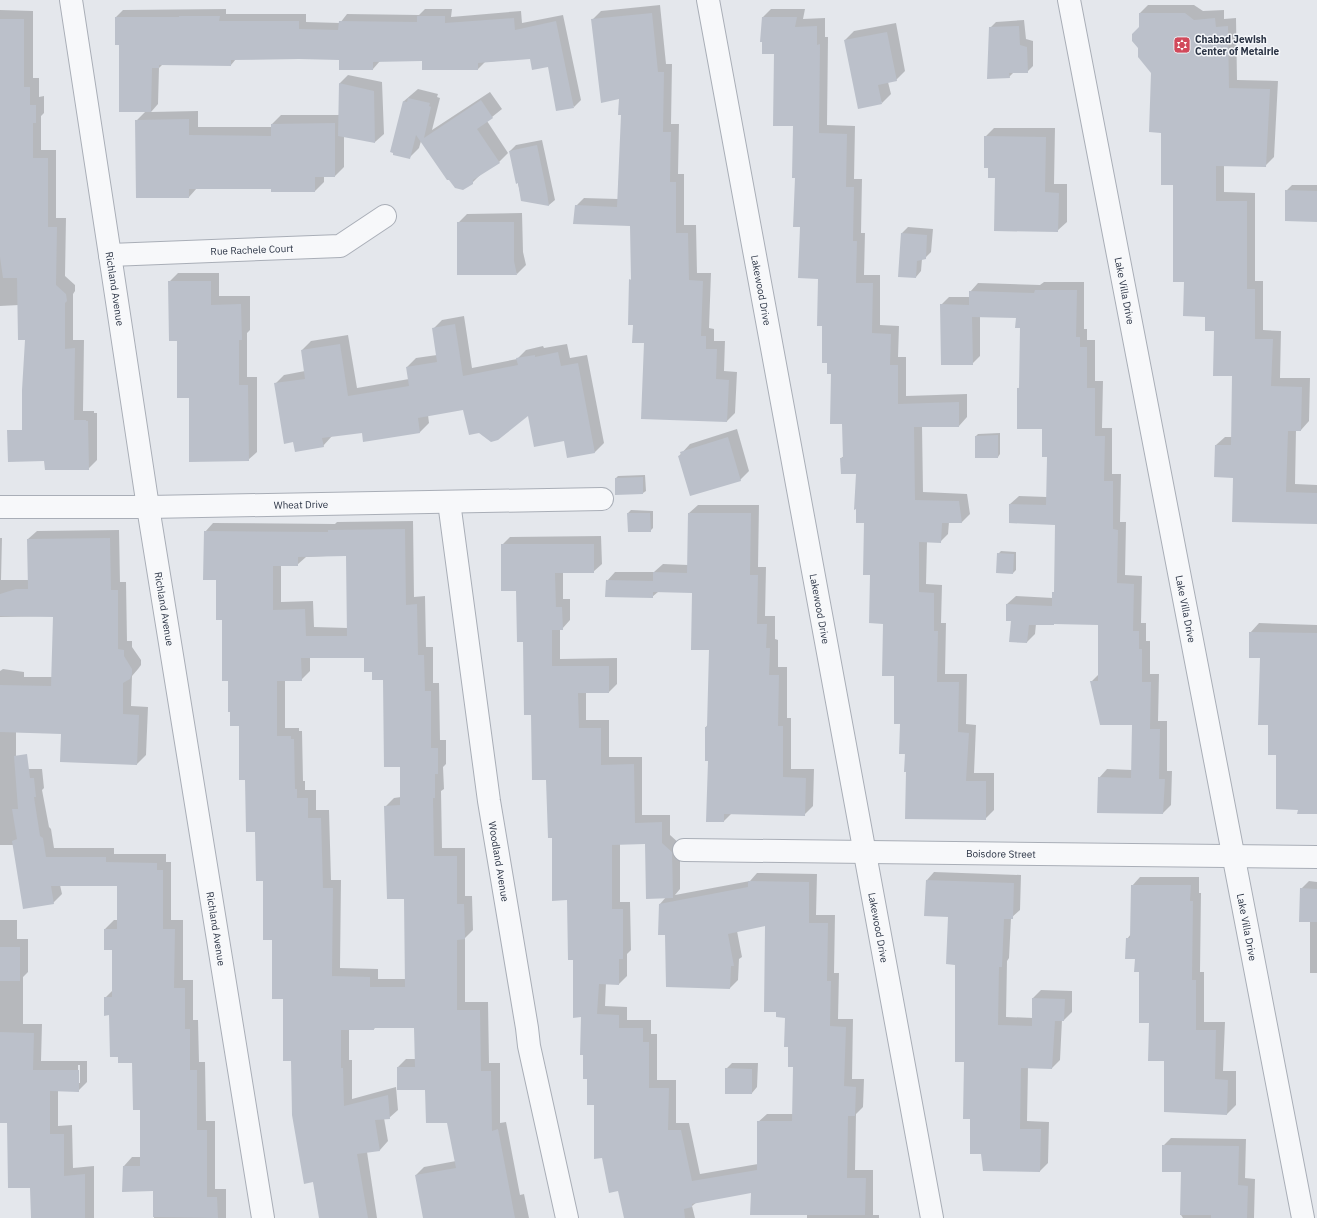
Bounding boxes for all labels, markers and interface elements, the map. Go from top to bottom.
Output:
place label: Chabad Jewish Center of Metairie [1195,33,1280,58]
synagogue icon: Chabad Jewish Center of Metairie [1172,35,1192,55]
street label: Rue Rachele Court [210,242,294,258]
street label: Richland Avenue [103,251,127,327]
street label: Lakewood Drive [748,254,774,327]
street label: Lake Villa Drive [1112,256,1137,326]
street label: Wheat Drive [274,498,329,512]
street label: Richland Avenue [152,571,176,648]
street label: Lakewood Drive [807,573,832,646]
street label: Lake Villa Drive [1173,574,1198,644]
street label: Woodland Avenue [486,820,512,903]
street label: Boisdore Street [966,847,1036,861]
street label: Richland Avenue [203,891,228,967]
street label: Lakewood Drive [865,891,891,964]
street label: Lake Villa Drive [1234,892,1260,962]

